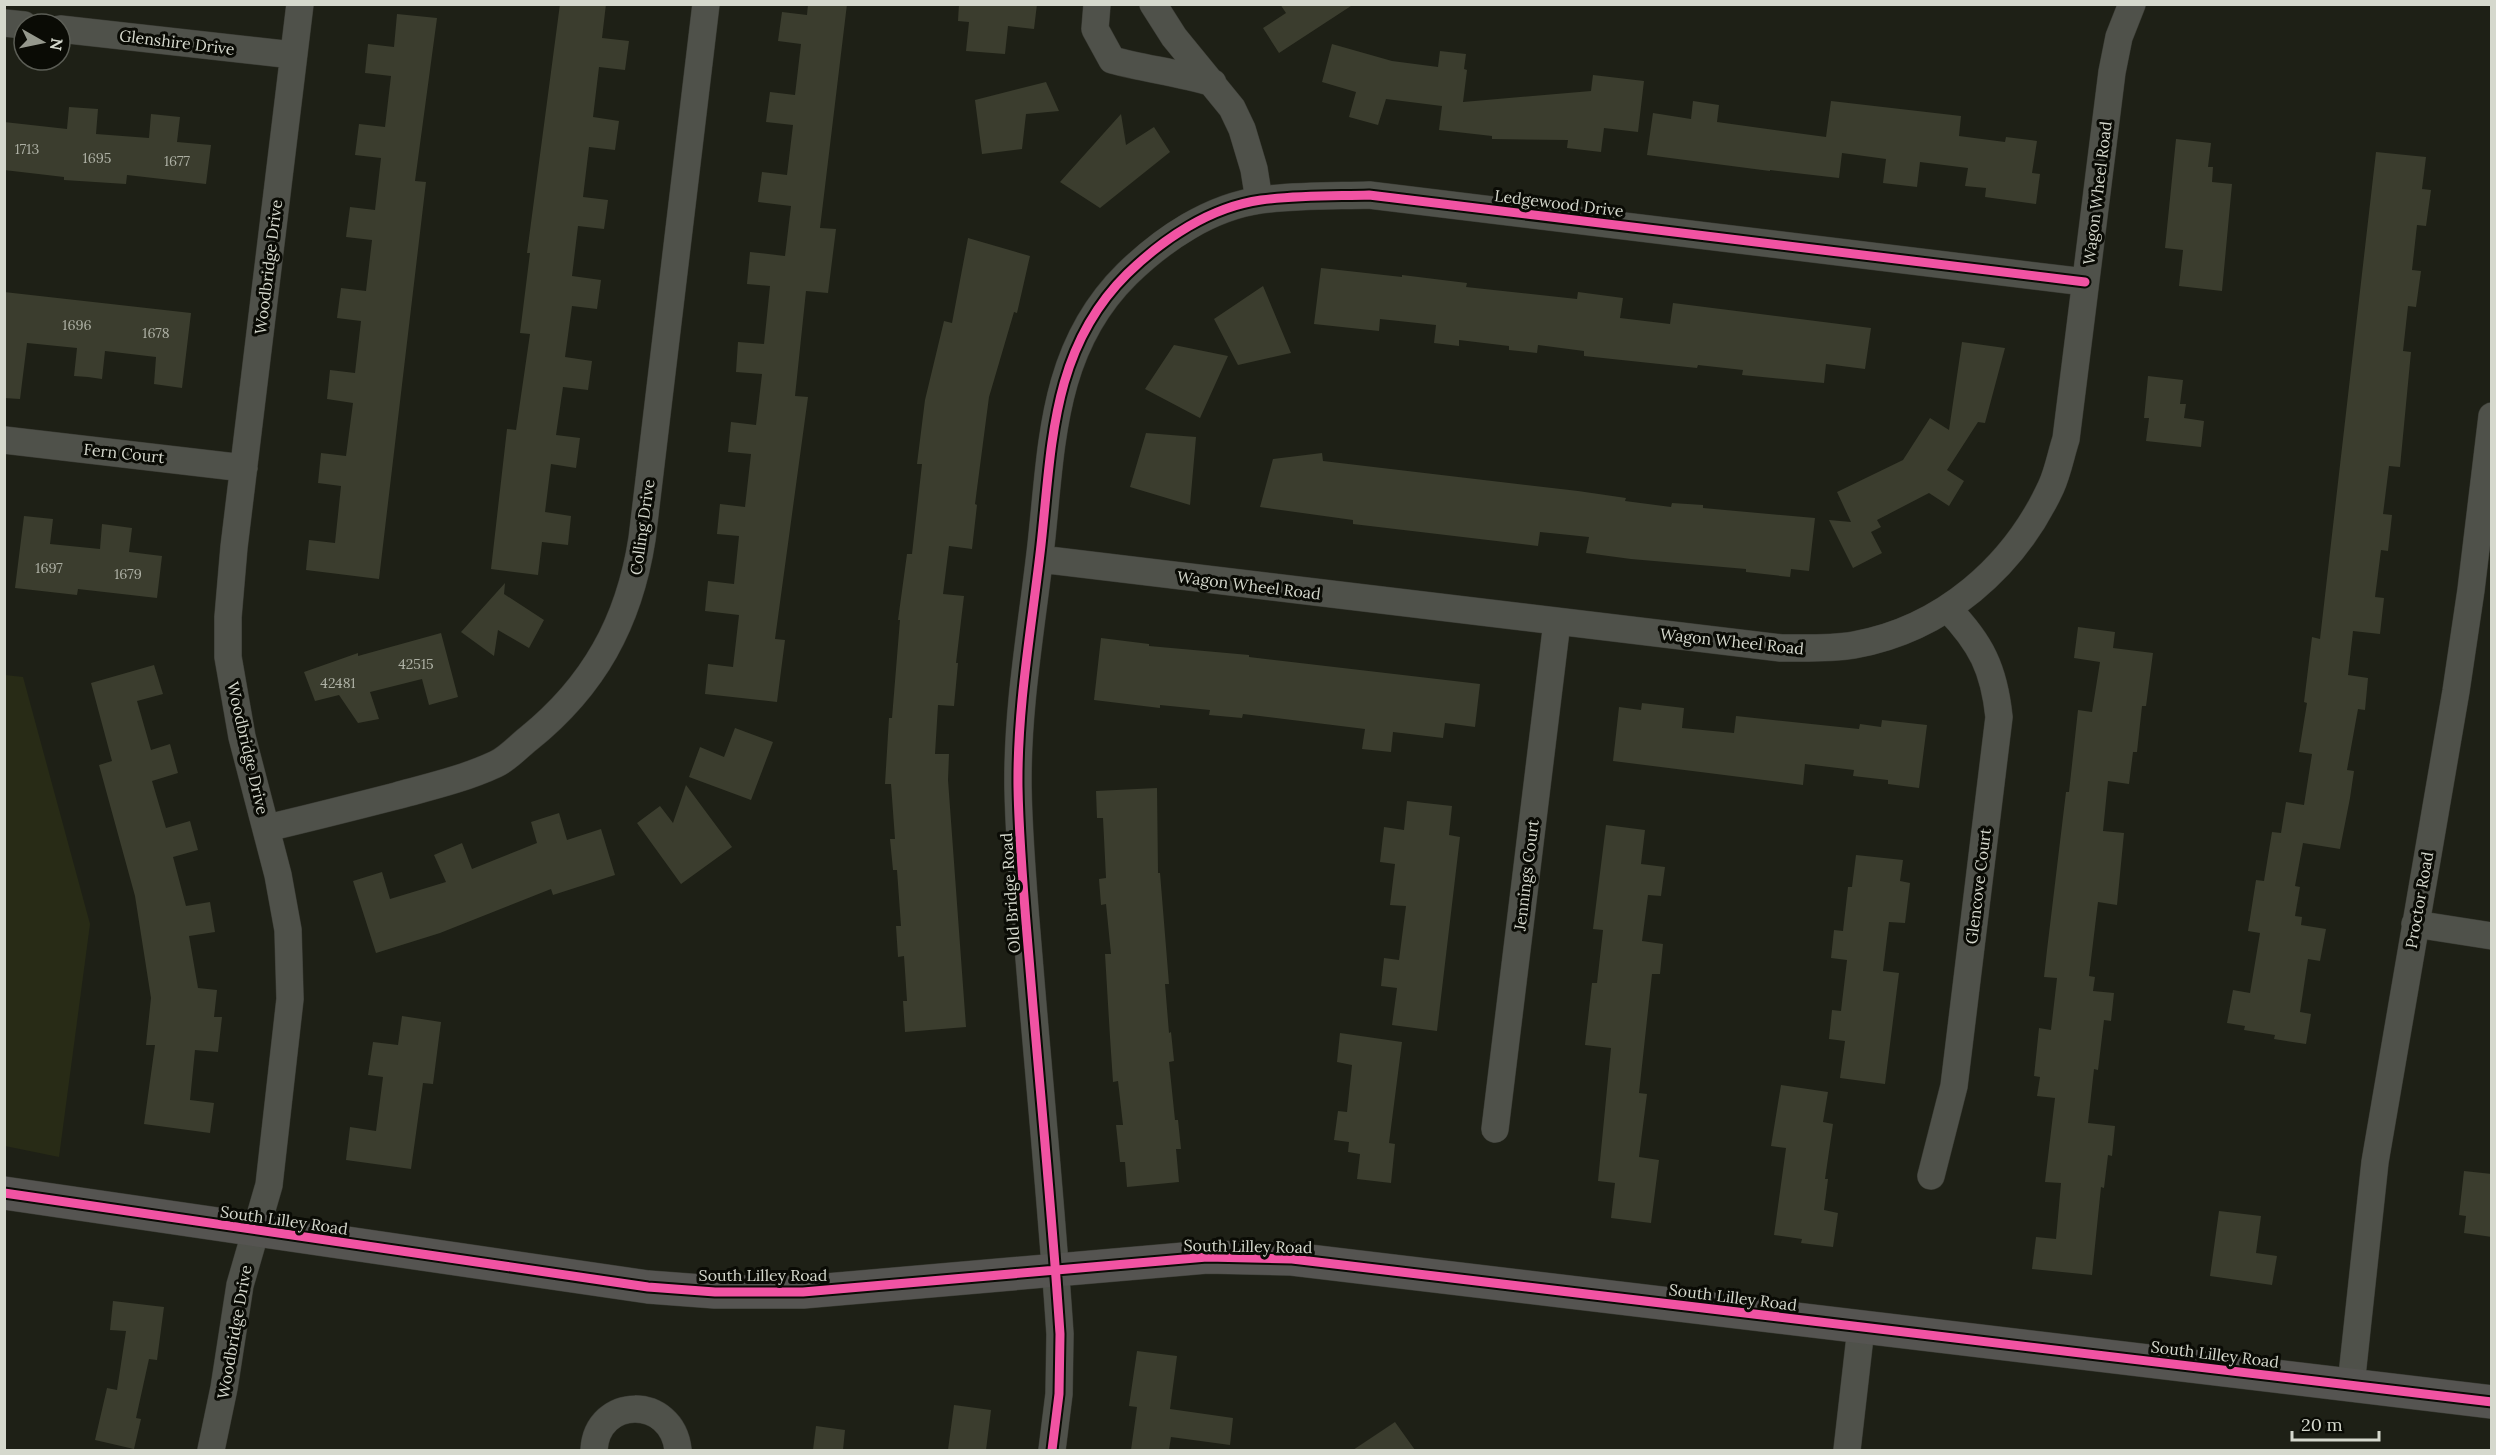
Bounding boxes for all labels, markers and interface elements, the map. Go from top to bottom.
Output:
north arrow [12,12,72,72]
street label: Glenshire Drive [118,25,236,59]
text: N [46,37,68,52]
street label: Wagon Wheel Road [2078,120,2116,266]
house number: 1713 [15,140,39,158]
house number: 1695 [83,149,111,167]
house number: 1677 [164,152,191,170]
street label: Ledgewood Drive [1493,185,1625,221]
street label: Woodbridge Drive [250,198,286,335]
house number: 1696 [62,316,92,334]
house number: 1678 [142,324,170,342]
street label: Fern Court [82,439,166,467]
street label: Colling Drive [625,477,659,576]
house number: 1697 [35,559,63,577]
house number: 1679 [114,565,142,583]
street label: Wagon Wheel Road [1176,566,1322,604]
street label: Wagon Wheel Road [1659,624,1805,659]
house number: 42515 [398,655,434,673]
house number: 42481 [320,674,356,692]
street label: Woodbridge Drive [223,680,273,817]
street label: Jennings Court [1509,817,1543,933]
street label: Glencove Court [1961,826,1995,945]
street label: Old Bridge Road [996,832,1024,954]
street label: Proctor Road [2401,850,2437,950]
street label: South Lilley Road [219,1201,350,1239]
street label: South Lilley Road [1183,1235,1313,1257]
street label: Woodbridge Drive [212,1263,256,1400]
street label: South Lilley Road [699,1265,828,1285]
street label: South Lilley Road [1668,1279,1799,1315]
street label: South Lilley Road [2150,1336,2281,1372]
scale bar [2292,1404,2379,1442]
text: 20 m [2301,1413,2343,1436]

